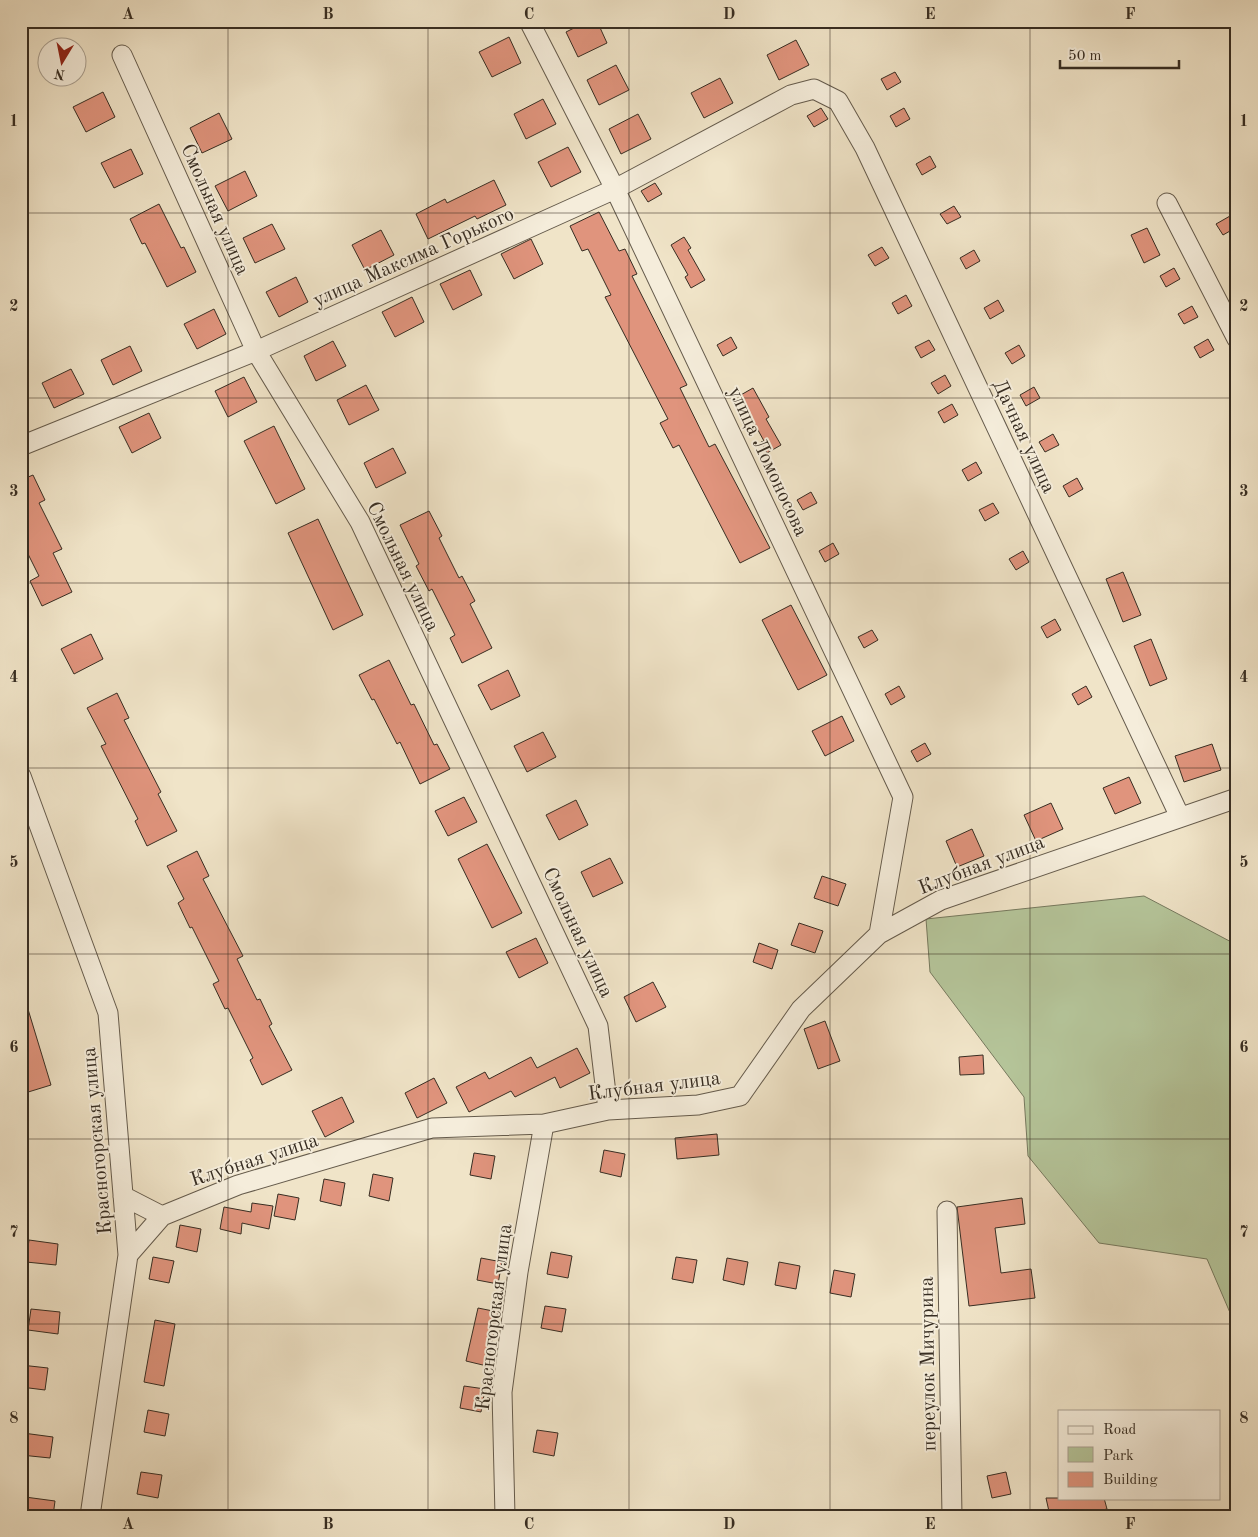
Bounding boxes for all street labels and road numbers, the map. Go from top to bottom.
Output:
street label: Смольная улица [176,141,252,278]
street label: улица Максима Горького [310,204,517,311]
street label: Дачная улица [988,377,1058,497]
street label: улица Ломоносова [724,384,811,540]
street label: Смольная улица [362,499,442,635]
street label: Клубная улица [916,833,1048,899]
street label: Смольная улица [538,865,616,1001]
street label: Красногорская улица [80,1046,116,1235]
street label: Клубная улица [587,1069,722,1105]
street label: Клубная улица [188,1131,321,1191]
street label: Красногорская улица [474,1223,516,1412]
street label: переулок Мичурина [917,1276,941,1452]

